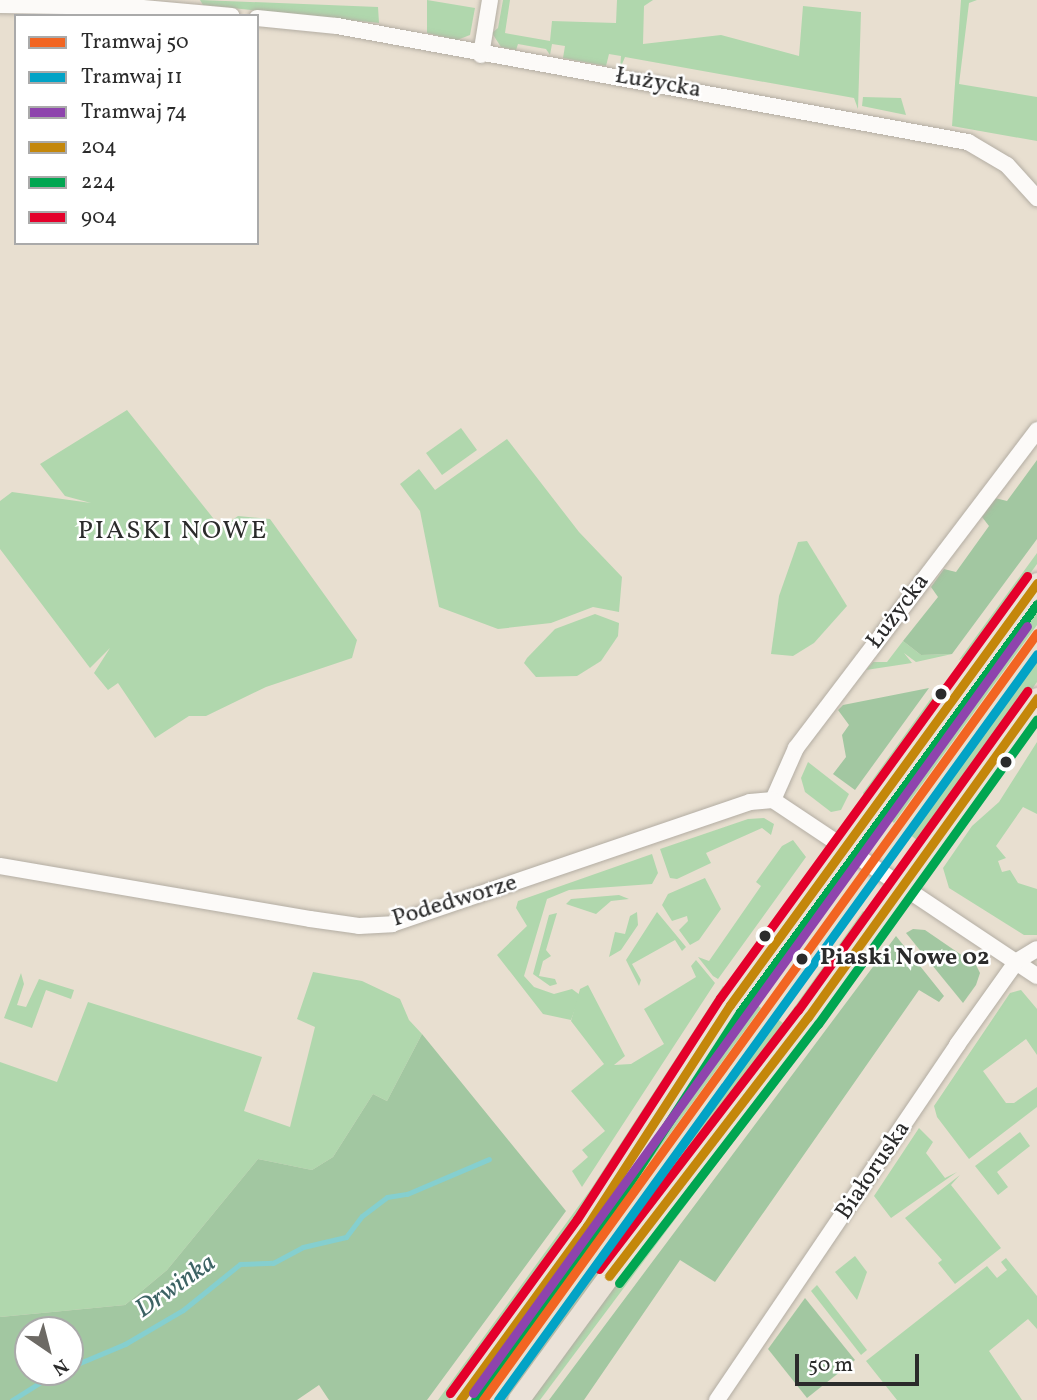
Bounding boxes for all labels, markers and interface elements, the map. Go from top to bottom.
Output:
legend [14,14,259,245]
text: Tramwaj 50 [81,28,189,57]
street label: Łużycka [613,62,703,106]
text: Tramwaj 11 [81,63,183,92]
text: Tramwaj 74 [81,98,187,127]
text: 204 [81,133,117,162]
text: 224 [81,168,115,197]
text: 904 [81,203,117,232]
district label: PIASKI NOWE [79,516,267,548]
street label: Łużycka [861,569,937,655]
unlabelled marker [934,687,948,701]
unlabelled marker [999,755,1013,769]
street label: Podedworze [389,869,521,935]
unlabelled marker [758,929,772,943]
place label: Piaski Nowe 02 [820,945,989,973]
marker: Piaski Nowe 02 [791,948,813,970]
street label: Białoruska [830,1116,918,1226]
water label: Drwinka [130,1248,222,1326]
north arrow [14,1316,84,1386]
scale bar [799,1340,923,1384]
text: 50 m [808,1351,853,1380]
text: N [47,1352,73,1381]

